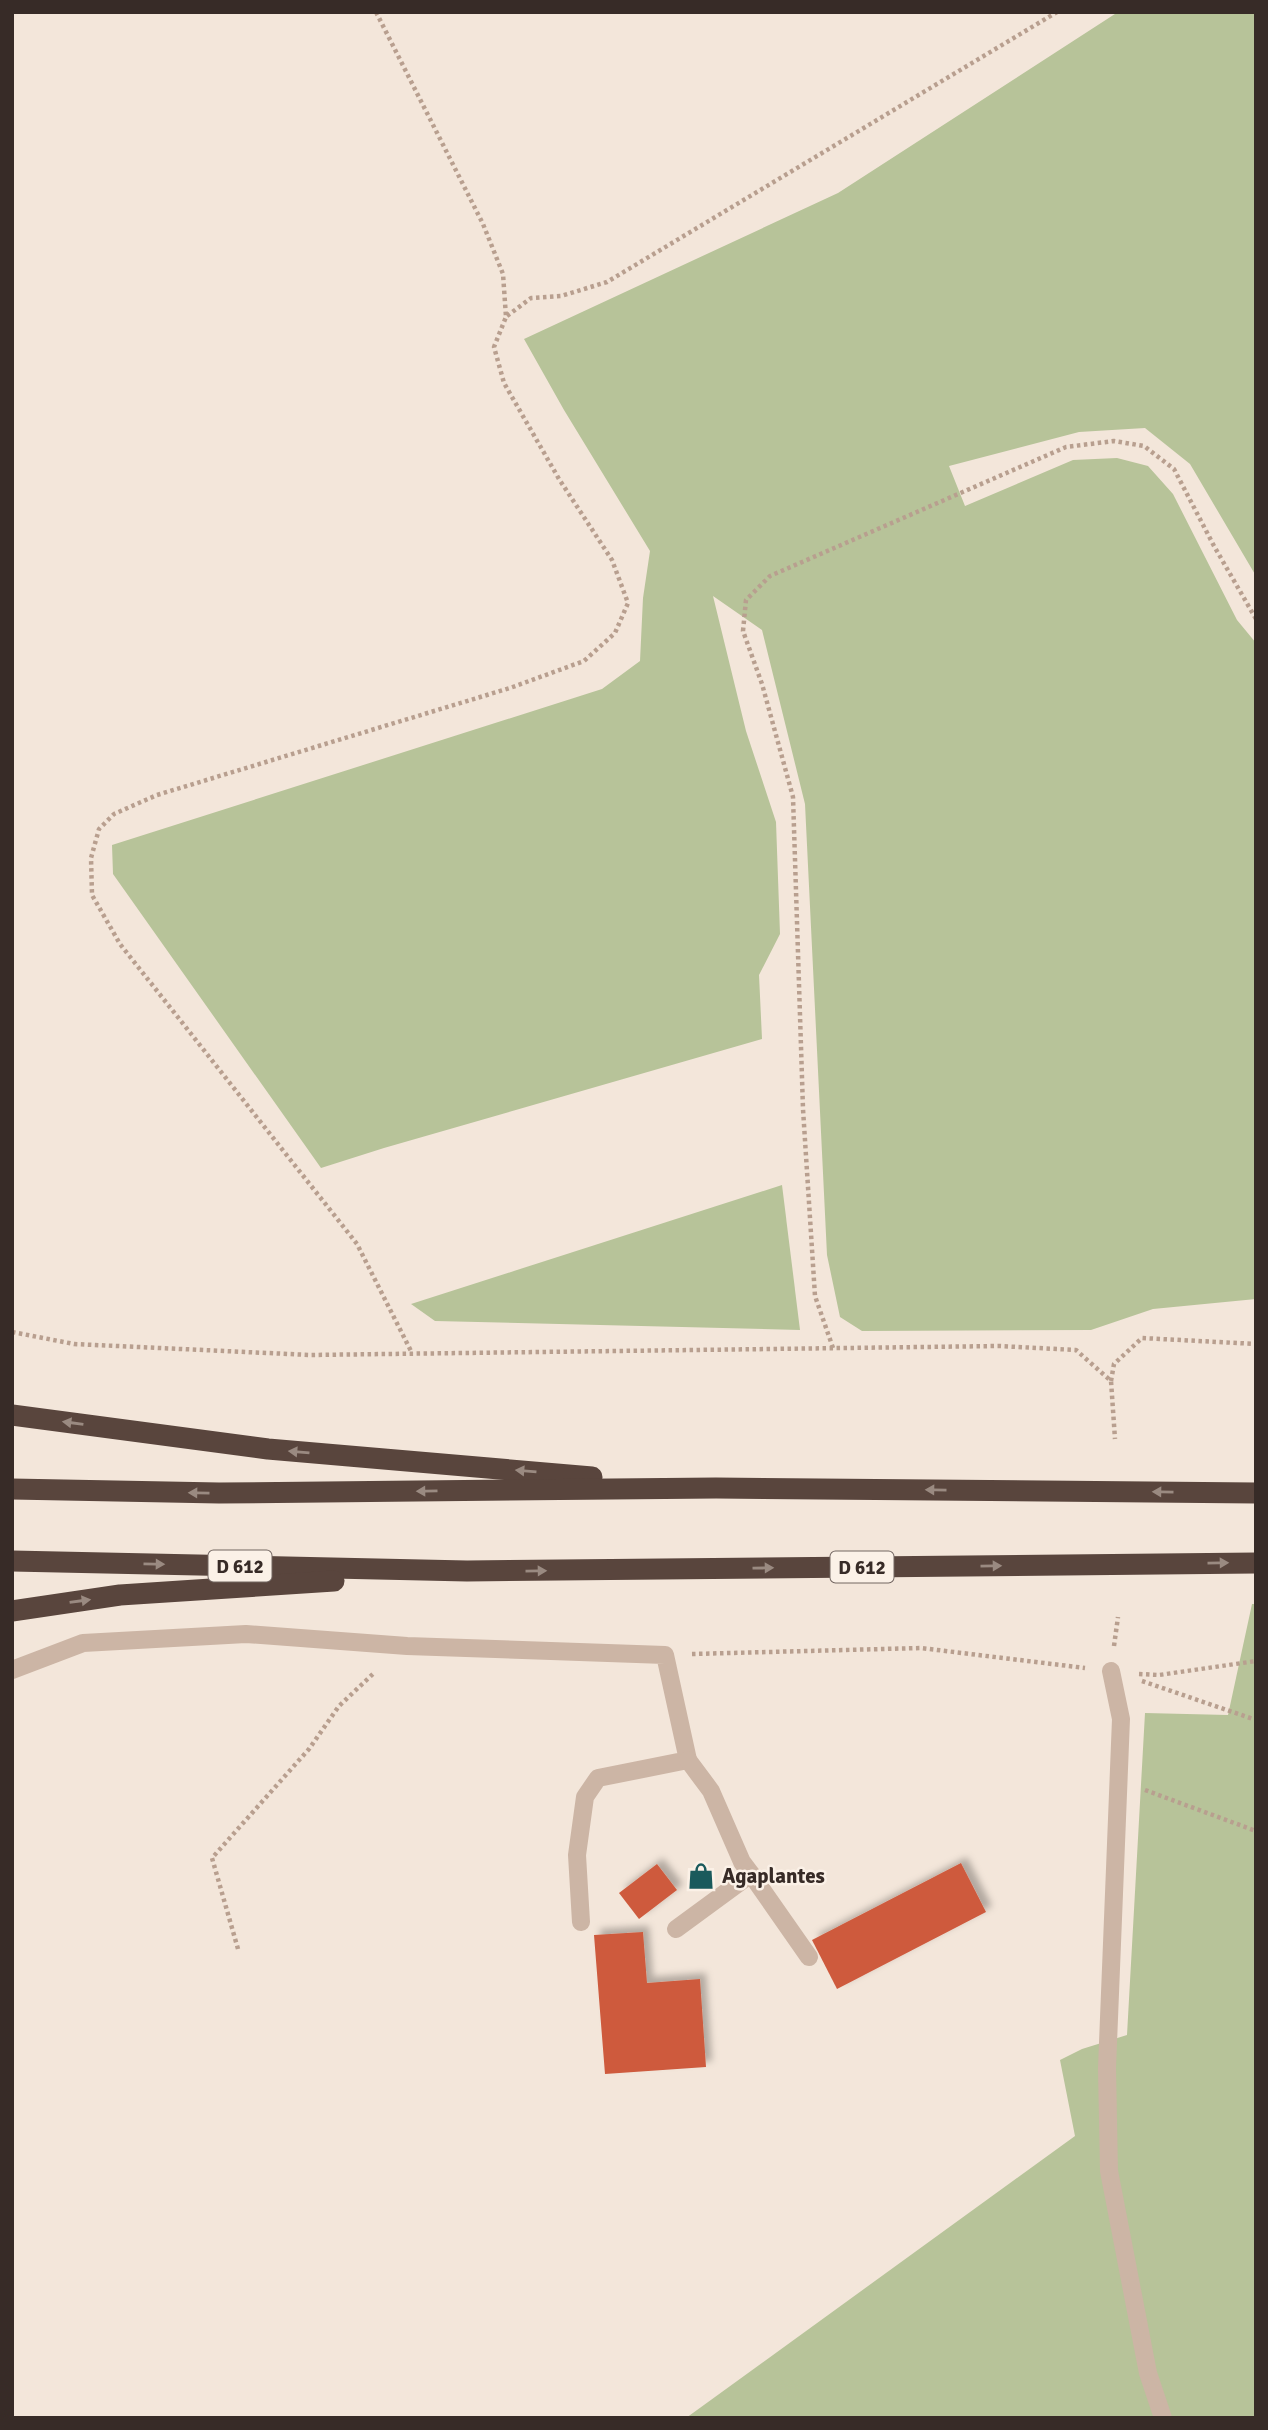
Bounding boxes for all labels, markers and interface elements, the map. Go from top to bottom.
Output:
one-way arrow [62,1418,84,1429]
one-way arrow [288,1446,310,1457]
one-way arrow [514,1465,536,1476]
one-way arrow [924,1484,946,1496]
one-way arrow [416,1485,438,1497]
one-way arrow [1152,1486,1174,1498]
one-way arrow [188,1487,210,1499]
road number: D 612 [208,1550,272,1582]
road number: D 612 [830,1552,894,1582]
one-way arrow [1207,1558,1229,1569]
one-way arrow [143,1559,165,1570]
one-way arrow [980,1560,1002,1572]
one-way arrow [752,1563,774,1574]
one-way arrow [525,1565,547,1577]
one-way arrow [69,1595,91,1606]
shop icon: Agaplantes [686,1861,716,1891]
place label: Agaplantes [722,1863,825,1889]

